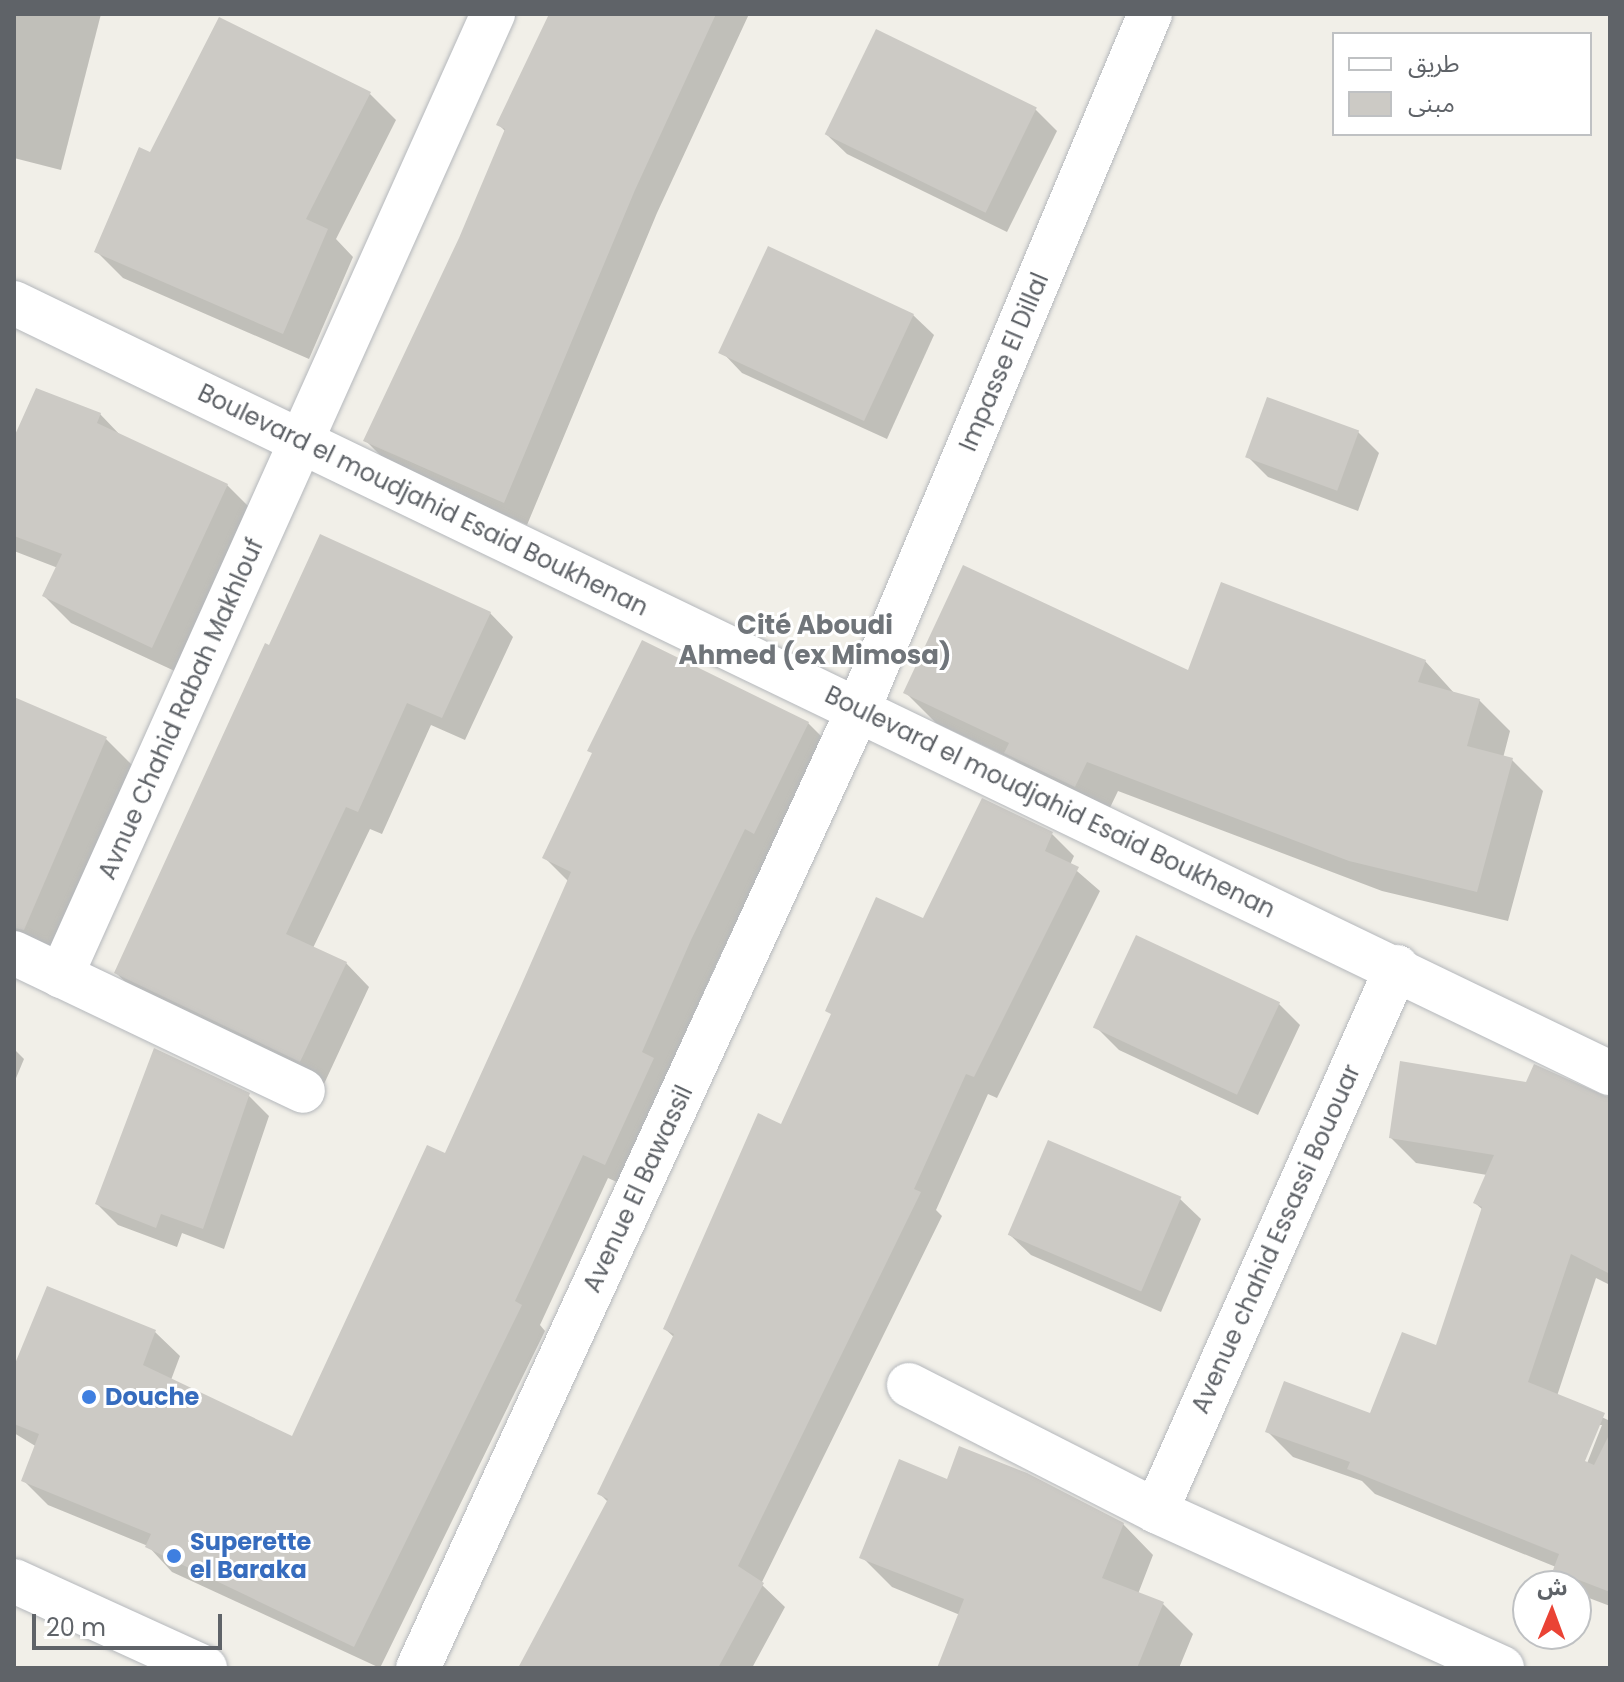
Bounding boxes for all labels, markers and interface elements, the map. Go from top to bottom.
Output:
legend [1332,32,1592,136]
text: طريق [1408,47,1460,80]
text: مبنى [1408,87,1455,120]
street label: Impasse El Dillal [953,269,1055,455]
street label: Boulevard el moudjahid Esaid Boukhenan [193,378,653,622]
street label: Avnue Chahid Rabah Makhlouf [93,534,269,884]
district label: Cité Aboudi Ahmed (ex Mimosa) [679,610,951,672]
street label: Boulevard el moudjahid Esaid Boukhenan [820,680,1280,924]
street label: Avenue chahid Essassi Bououar [1186,1060,1366,1418]
street label: Avenue El Bawassil [577,1081,699,1297]
place label: Douche [105,1383,199,1411]
marker: Douche [80,1388,98,1406]
place label: Superette el Baraka [190,1528,311,1584]
marker: Superette el Baraka [165,1547,183,1565]
north arrow [1512,1570,1592,1650]
text: ش [1537,1572,1568,1603]
scale bar [36,1598,226,1648]
text: 20 m [46,1611,106,1644]

